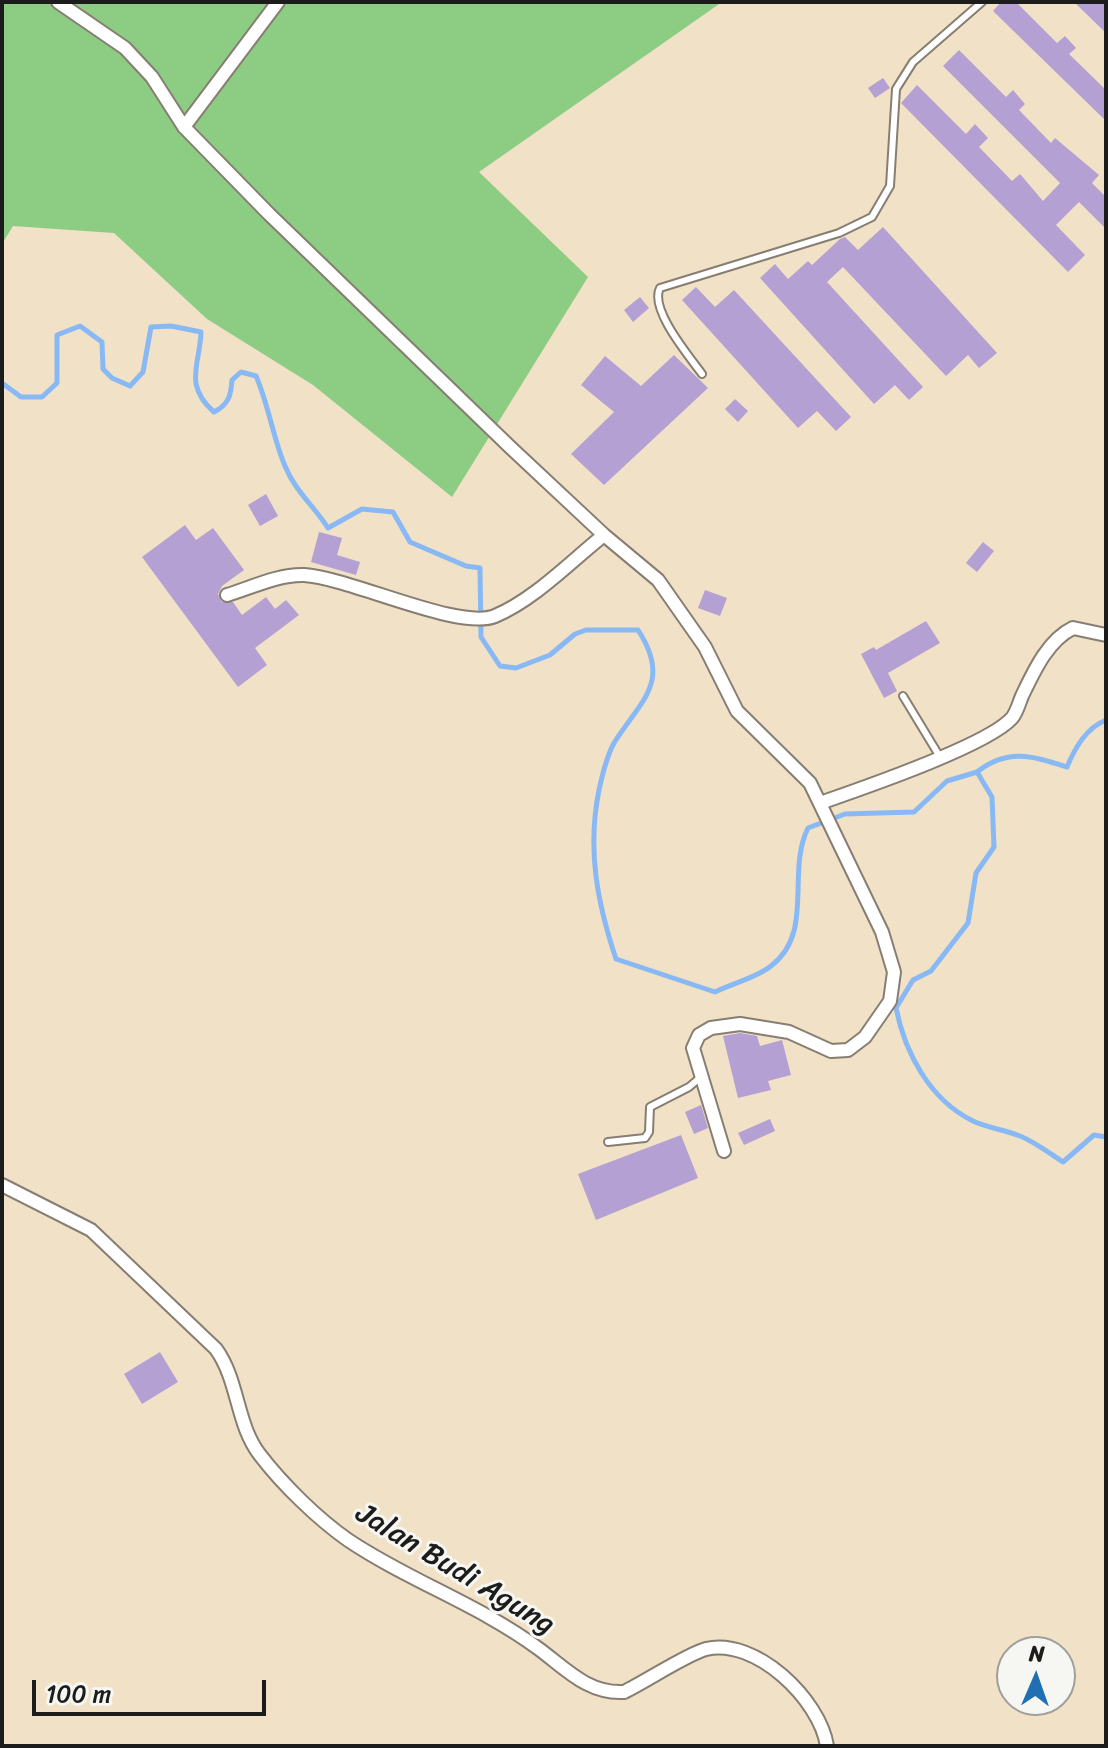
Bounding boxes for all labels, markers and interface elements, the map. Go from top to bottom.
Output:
street label: Jalan Budi Agung [349,1496,561,1644]
text: N [1028,1634,1045,1673]
north arrow [996,1636,1076,1716]
scale bar [36,1664,270,1714]
text: 100 m [46,1673,111,1715]

